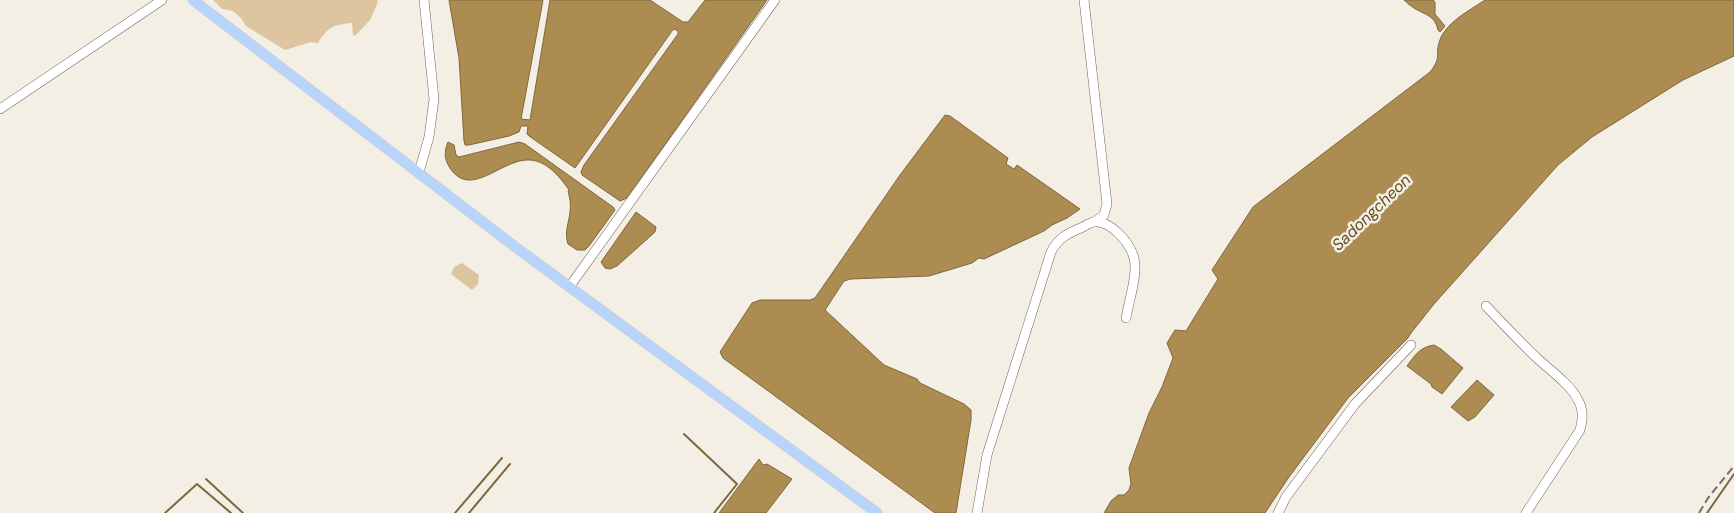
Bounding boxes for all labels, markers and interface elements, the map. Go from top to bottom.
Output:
water label: Sadongcheon [1328,170,1415,255]

